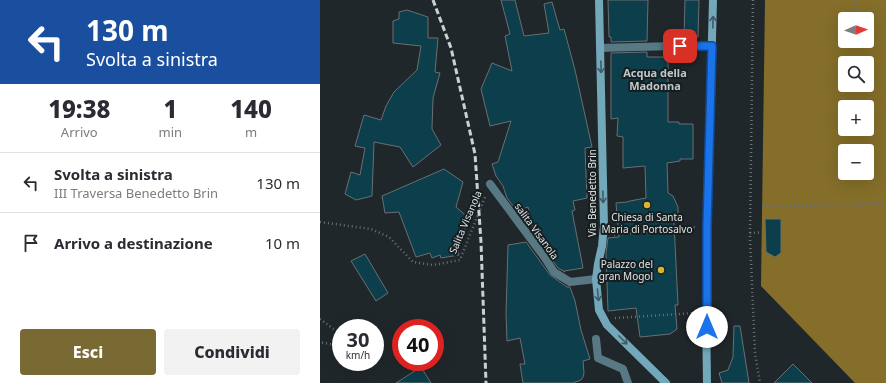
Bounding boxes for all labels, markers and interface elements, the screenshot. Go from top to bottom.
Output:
text: 130 m [86,11,169,49]
north arrow [838,12,874,48]
map controls [838,12,874,180]
icon: left [20,16,72,68]
one-way arrow [709,16,717,29]
pin [663,29,697,63]
icon: arrive [669,35,691,57]
text: Svolta a sinistra [86,47,218,71]
button: search [838,56,874,92]
one-way arrow [597,60,605,73]
district label: Acqua della Madonna [623,65,687,93]
text: 19:38 [48,92,110,125]
text: 1 [163,92,177,125]
text: 140 [230,92,272,125]
button: + [838,100,874,136]
text: Arrivo [61,123,98,141]
text: min [159,123,182,141]
text: m [245,123,257,141]
button: − [838,144,874,180]
street label: Via Benedetto Brin [585,149,599,237]
text: Svolta a sinistra [54,164,173,184]
icon: left [20,172,42,194]
text: 130 m [256,173,300,193]
text: III Traversa Benedetto Brin [54,184,218,202]
street label: Salita Visanola [445,188,485,256]
one-way arrow [600,190,607,203]
street label: salita Visanola [512,200,562,262]
marker: Chiesa di Santa Maria di Portosalvo [642,200,652,210]
place label: Chiesa di Santa Maria di Portosalvo [602,210,692,236]
icon: arrive [20,232,42,254]
text: Arrivo a destinazione [54,233,213,253]
text: 10 m [265,233,300,253]
place label: Palazzo del gran Mogol [599,257,653,283]
marker: Palazzo del gran Mogol [656,265,666,275]
one-way arrow [594,288,601,301]
position arrow [686,306,728,348]
speed limit sign: 40 [392,319,444,371]
text: 30 [347,326,369,353]
button: Esci [20,329,156,375]
button: Condividi [164,329,300,375]
one-way arrow [618,336,628,345]
text: km/h [346,348,370,362]

